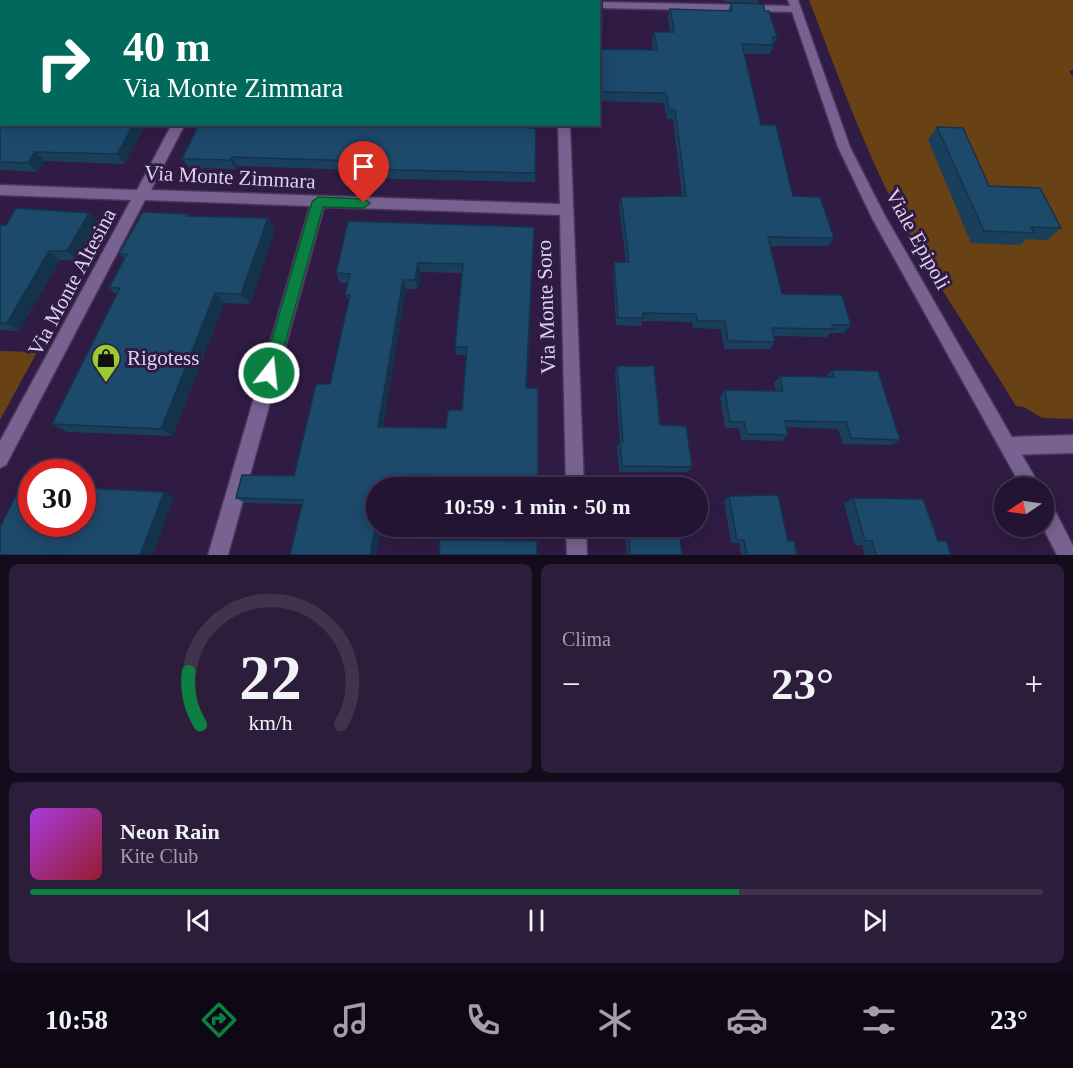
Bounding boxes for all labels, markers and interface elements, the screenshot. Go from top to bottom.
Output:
icon: right [24,24,102,102]
text: 40 m [123,24,211,70]
text: Via Monte Zimmara [123,73,343,103]
pin [338,141,389,203]
icon: arrive [347,150,380,183]
street label: Via Monte Zimmara [144,161,317,194]
street label: Viale Epipoli [881,185,956,294]
street label: Via Monte Altesina [23,204,121,360]
street label: Via Monte Soro [532,240,560,374]
position arrow [237,341,301,405]
shop icon: Rigotess [90,342,122,384]
place label: Rigotess [127,346,199,370]
speed limit sign: 30 [18,459,96,537]
north arrow [994,477,1054,537]
map controls [994,477,1054,537]
text: 10:59 · 1 min · 50 m [444,494,631,519]
text: Clima [562,628,611,650]
text: 22 [239,643,302,712]
text: 23° [771,659,834,709]
text: − [562,666,581,702]
text: + [1024,666,1043,702]
text: km/h [248,712,293,736]
text: Neon Rain [120,819,220,844]
text: Kite Club [120,845,198,867]
icon: previous [182,904,215,937]
icon: pause [520,904,553,937]
icon: next [858,904,891,937]
icon: directions [198,999,240,1041]
icon: music [330,999,372,1041]
icon: phone [462,999,504,1041]
icon: climate [594,999,636,1041]
icon: car [726,999,768,1041]
icon: filters [858,999,900,1041]
text: 10:58 [45,1005,108,1035]
text: 23° [990,1005,1028,1035]

